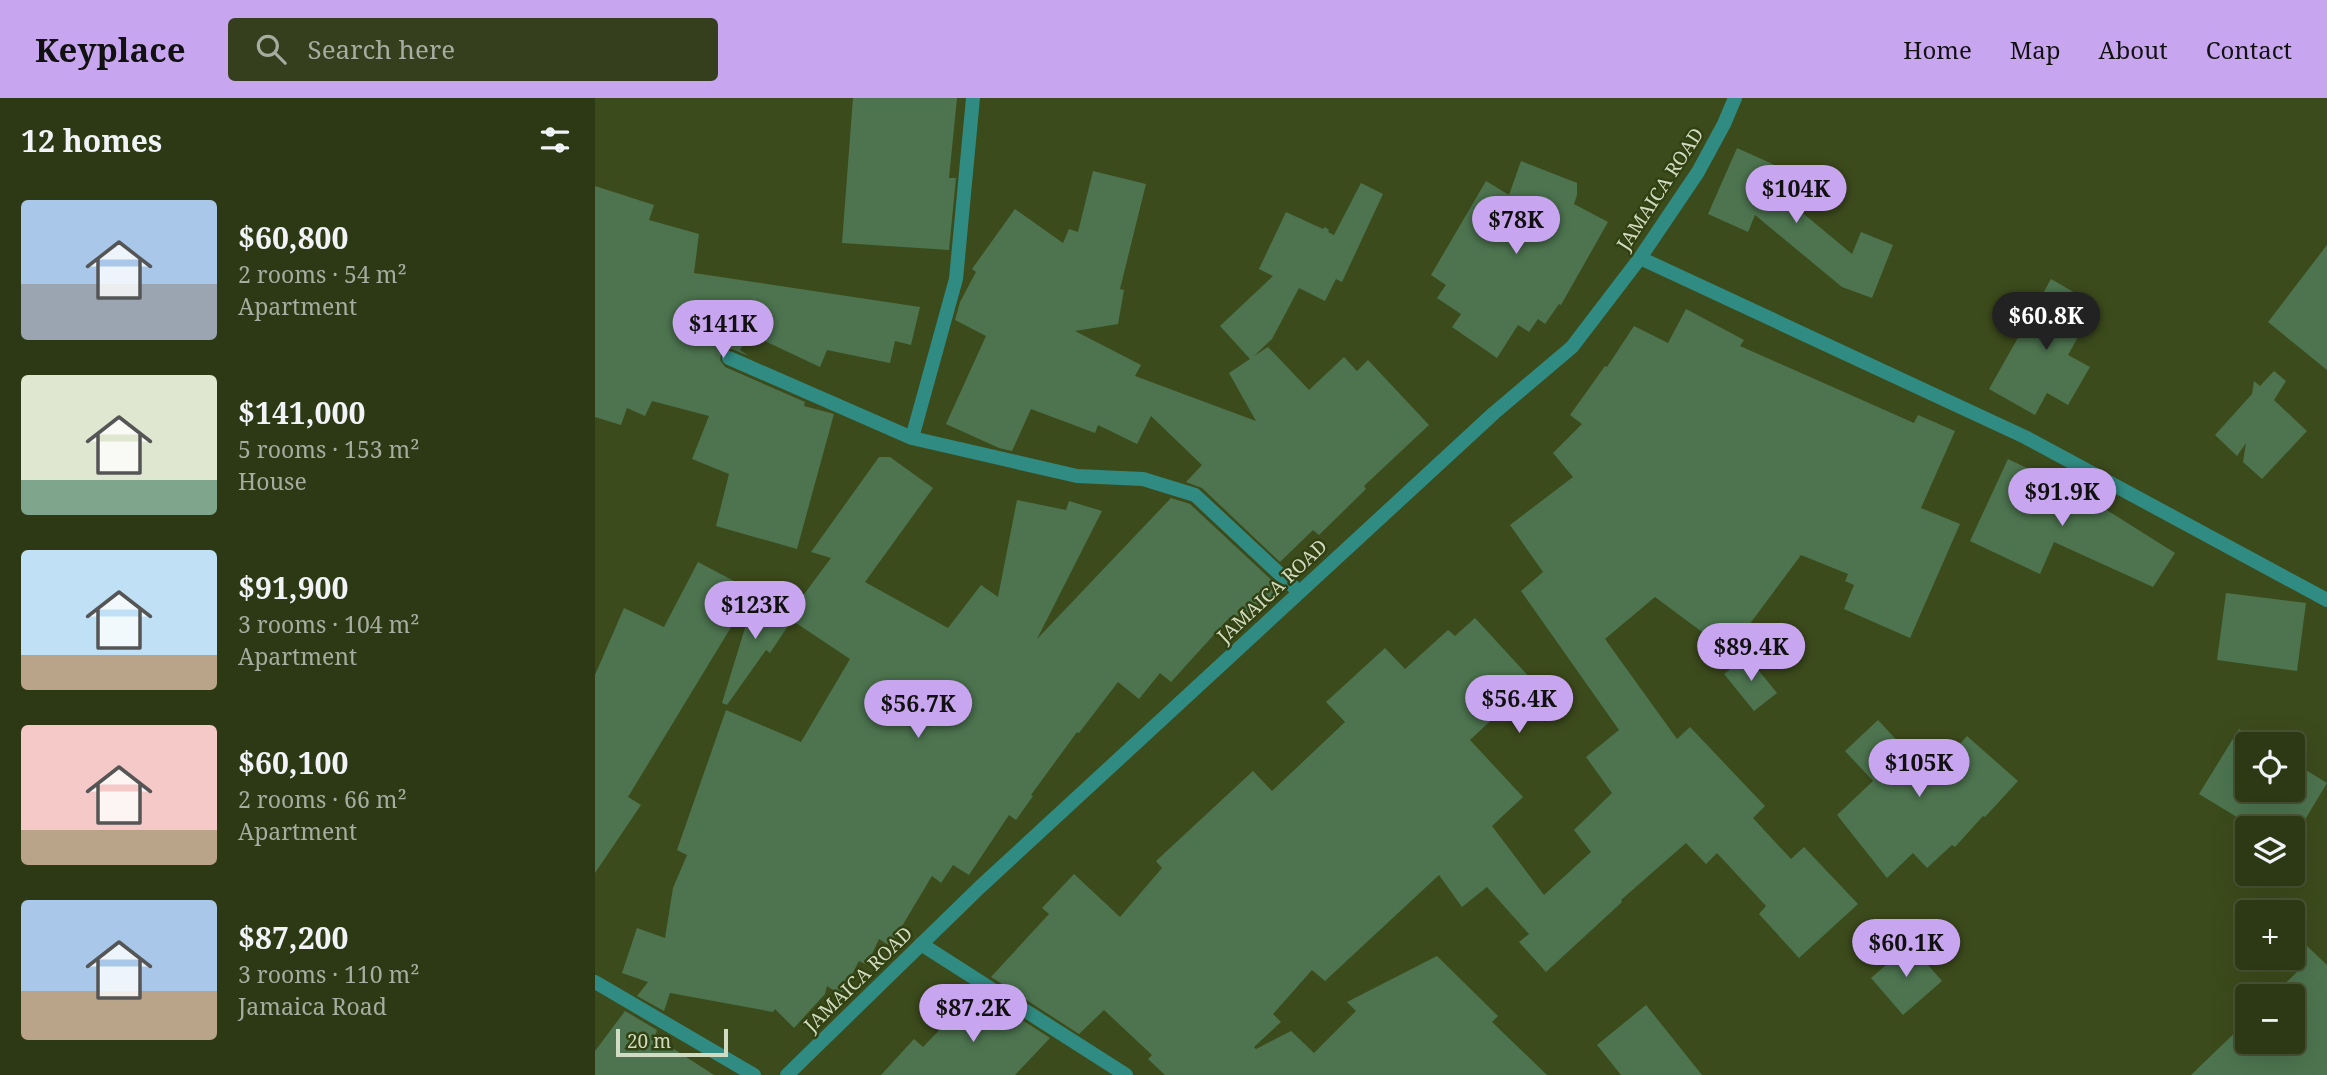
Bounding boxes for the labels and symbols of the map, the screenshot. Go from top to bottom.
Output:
street label: JAMAICA ROAD [1610,123,1709,256]
pin: $104K [1747,166,1845,225]
pin: $78K [1475,197,1557,256]
pin: $60.8K [1989,292,2103,352]
pin: $141K [674,300,772,360]
pin: $91.9K [2005,468,2119,528]
street label: JAMAICA ROAD [1211,533,1333,649]
pin: $123K [706,582,804,641]
pin: $89.4K [1694,624,1808,683]
pin: $56.4K [1462,676,1576,735]
pin: $56.7K [861,680,975,740]
pin: $105K [1870,740,1968,799]
pin: $60.1K [1849,920,1963,979]
street label: JAMAICA ROAD [797,921,918,1038]
pin: $87.2K [916,984,1030,1044]
scale bar [616,1026,728,1058]

